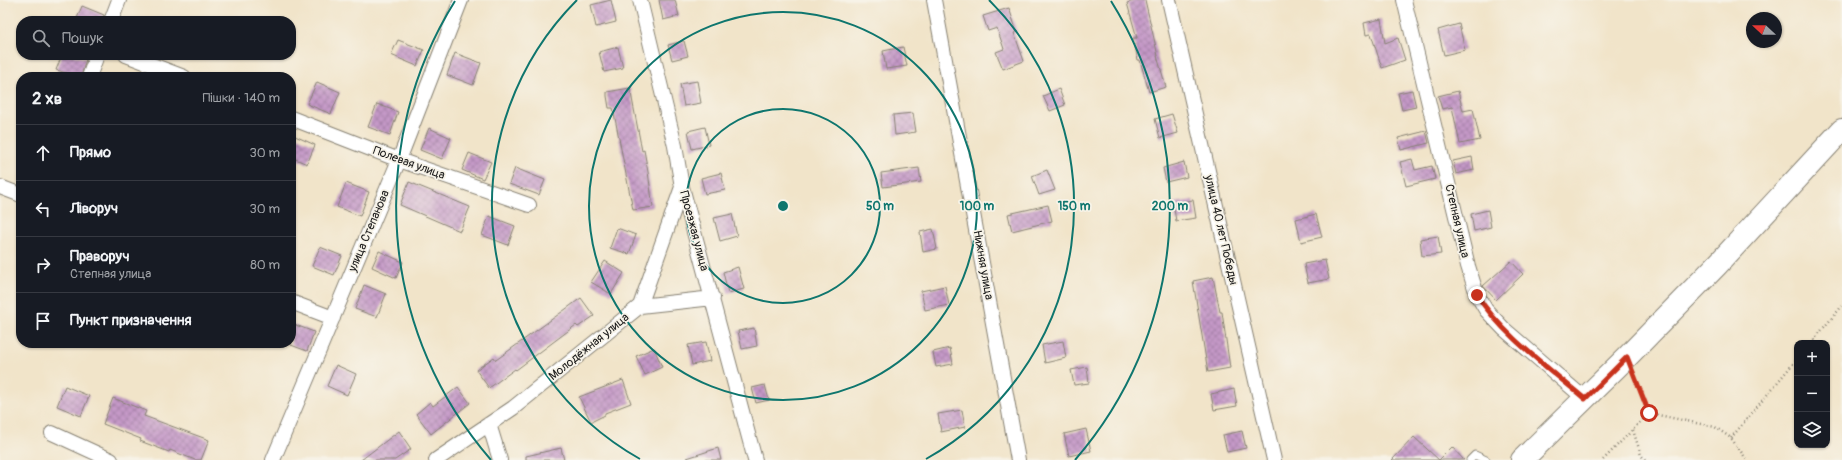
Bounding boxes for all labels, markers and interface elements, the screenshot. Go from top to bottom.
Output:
north arrow [1746,12,1782,48]
search box [16,16,296,60]
icon: search [30,27,52,49]
text: Пошук [62,29,104,48]
text: 2 хв [32,88,62,109]
text: Пішки · 140 m [202,90,280,106]
icon: ahead [32,142,54,164]
text: Прямо [70,143,111,162]
street label: Полевая улица [371,143,447,183]
text: 30 m [250,145,280,161]
street label: улица 40 лет Победы [1201,173,1241,287]
street label: Степная улица [1441,183,1473,260]
street label: улица Степанова [345,187,393,275]
street label: Проезжая улица [676,189,712,273]
icon: left [32,198,54,220]
text: Ліворуч [70,199,118,218]
centre of rings [776,199,790,213]
text: 50 m [866,199,894,214]
text: 100 m [960,199,995,214]
text: 150 m [1058,199,1091,214]
text: 200 m [1152,199,1189,214]
text: 30 m [250,201,280,217]
street label: Нижняя улица [970,229,997,301]
text: Праворуч [70,247,130,266]
icon: right [32,254,54,276]
text: 80 m [250,257,280,273]
text: Степная улица [70,266,151,282]
route end [1468,286,1486,304]
icon: arrive [32,310,54,332]
street label: Молодёжная улица [546,310,632,384]
text: Пункт призначення [70,311,191,330]
map controls [1794,340,1830,448]
button: + [1794,340,1830,376]
button: − [1794,376,1830,412]
route start [1640,404,1658,422]
button: layers [1794,412,1830,448]

